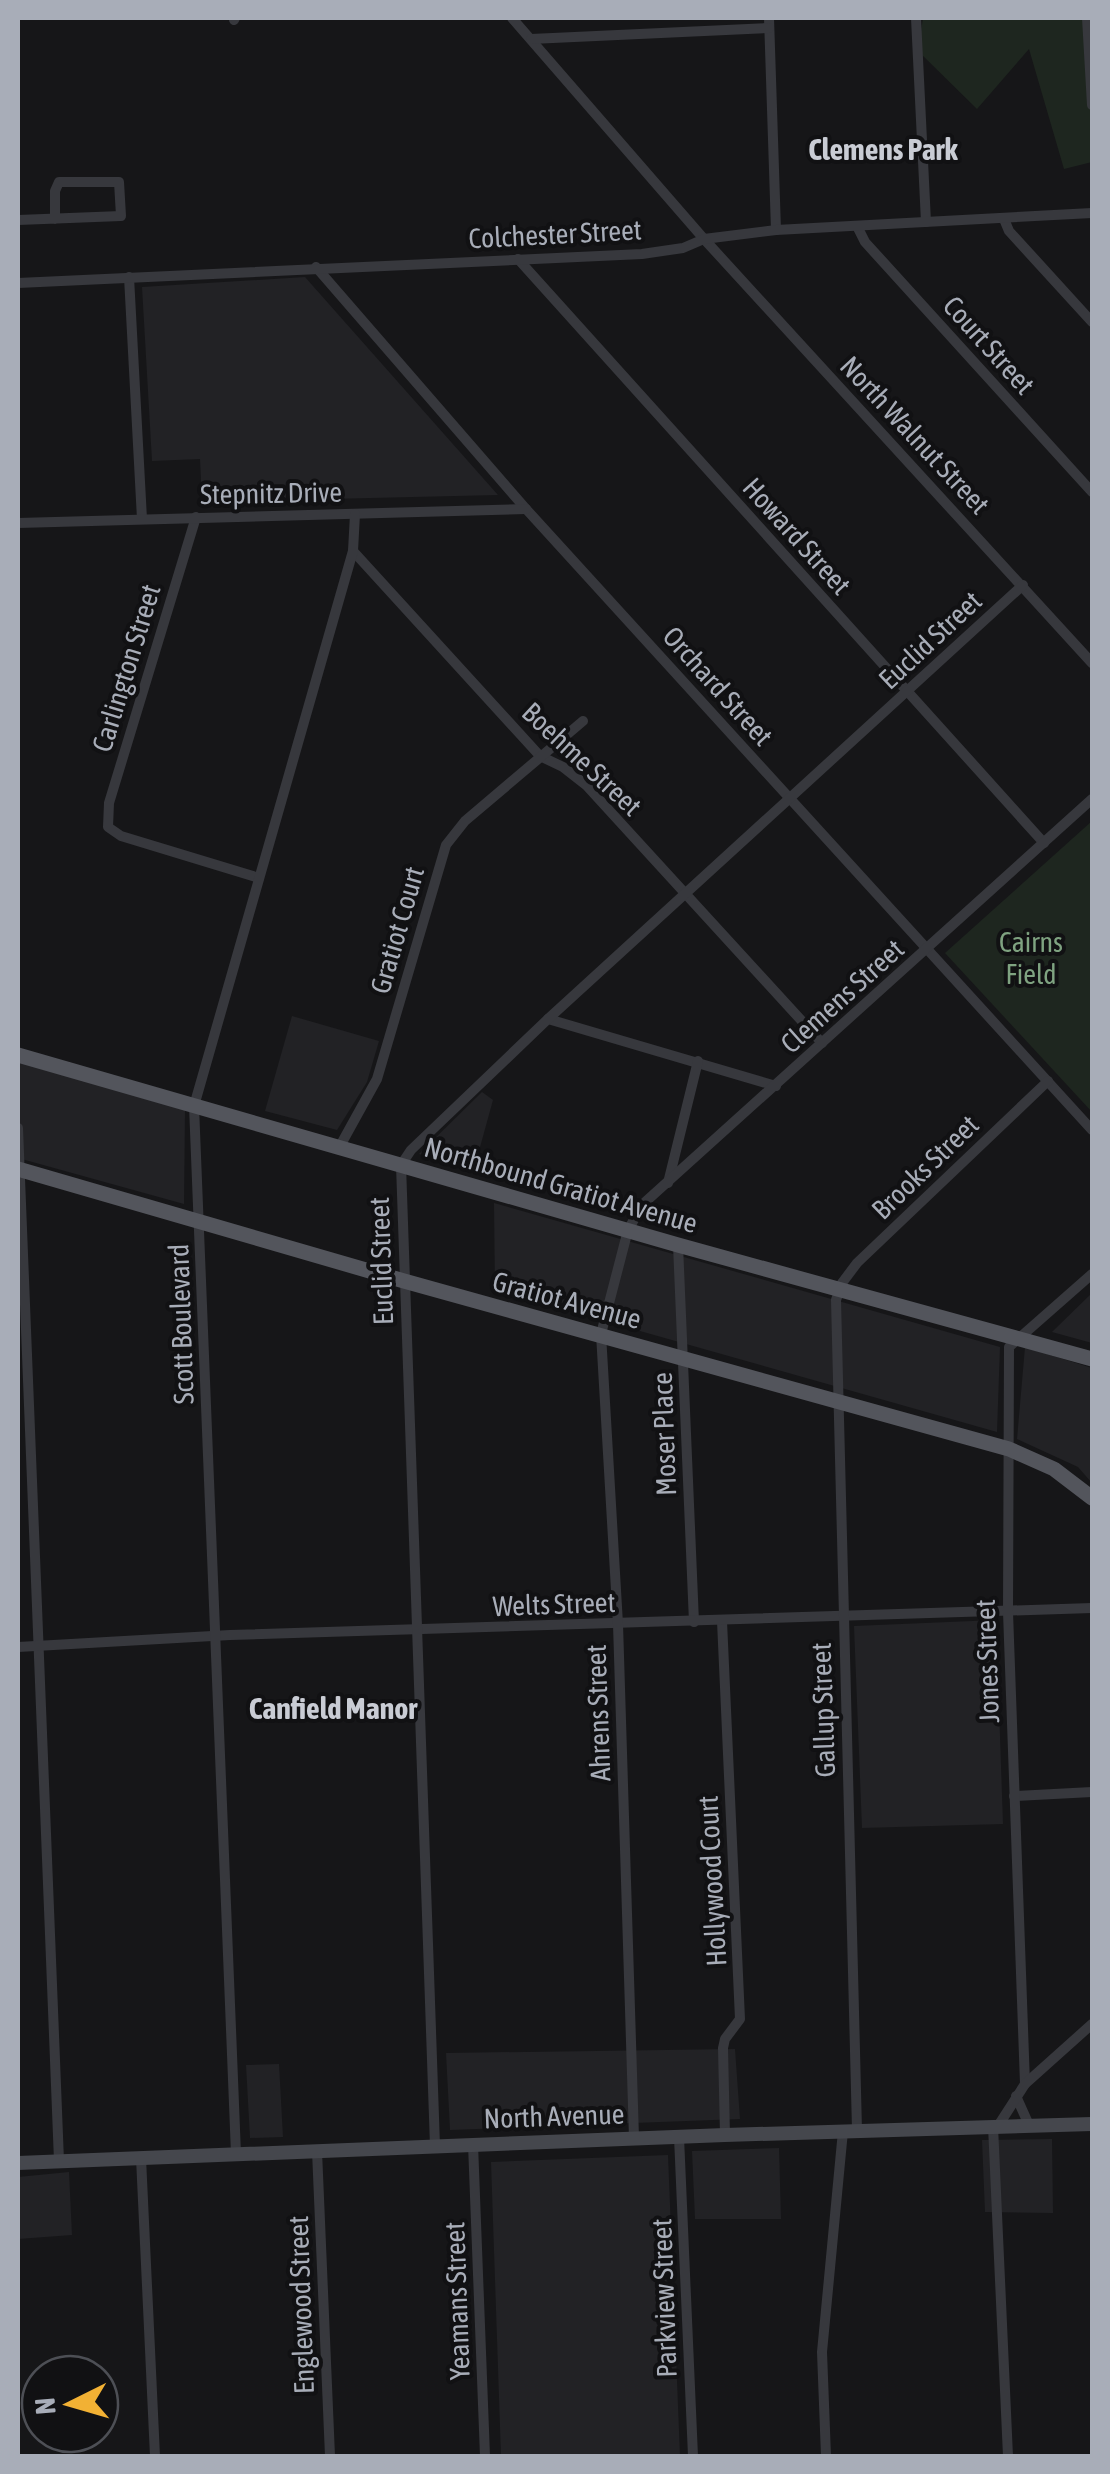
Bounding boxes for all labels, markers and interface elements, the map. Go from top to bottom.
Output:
district label: Clemens Park [808,132,958,166]
street label: Colchester Street [468,213,642,255]
street label: Court Street [937,289,1041,401]
street label: North Walnut Street [834,350,996,520]
street label: Howard Street [736,471,858,601]
street label: Stepnitz Drive [200,476,342,510]
street label: Carlington Street [85,581,167,755]
street label: Euclid Street [872,585,988,695]
street label: Orchard Street [656,620,780,752]
street label: Boehme Street [516,696,648,822]
street label: Gratiot Court [364,863,430,997]
park label: Cairns Field [999,926,1063,990]
street label: Clemens Street [774,933,910,1059]
street label: Brooks Street [865,1108,985,1226]
street label: Northbound Gratiot Avenue [421,1131,701,1239]
street label: Euclid Street [363,1196,399,1326]
street label: Scott Boulevard [162,1243,200,1405]
street label: Gratiot Avenue [489,1265,645,1335]
street label: Moser Place [646,1372,682,1496]
street label: Welts Street [492,1586,616,1622]
street label: Jones Street [969,1599,1005,1723]
street label: Gallup Street [805,1642,841,1778]
street label: Ahrens Street [580,1644,616,1782]
district label: Canfield Manor [249,1691,418,1725]
street label: Hollywood Court [692,1795,732,1967]
street label: North Avenue [483,2098,625,2134]
street label: Englewood Street [282,2215,320,2395]
street label: Parkview Street [645,2218,683,2378]
street label: Yeamans Street [438,2221,476,2381]
north arrow [20,2354,120,2454]
text: N [28,2397,62,2416]

